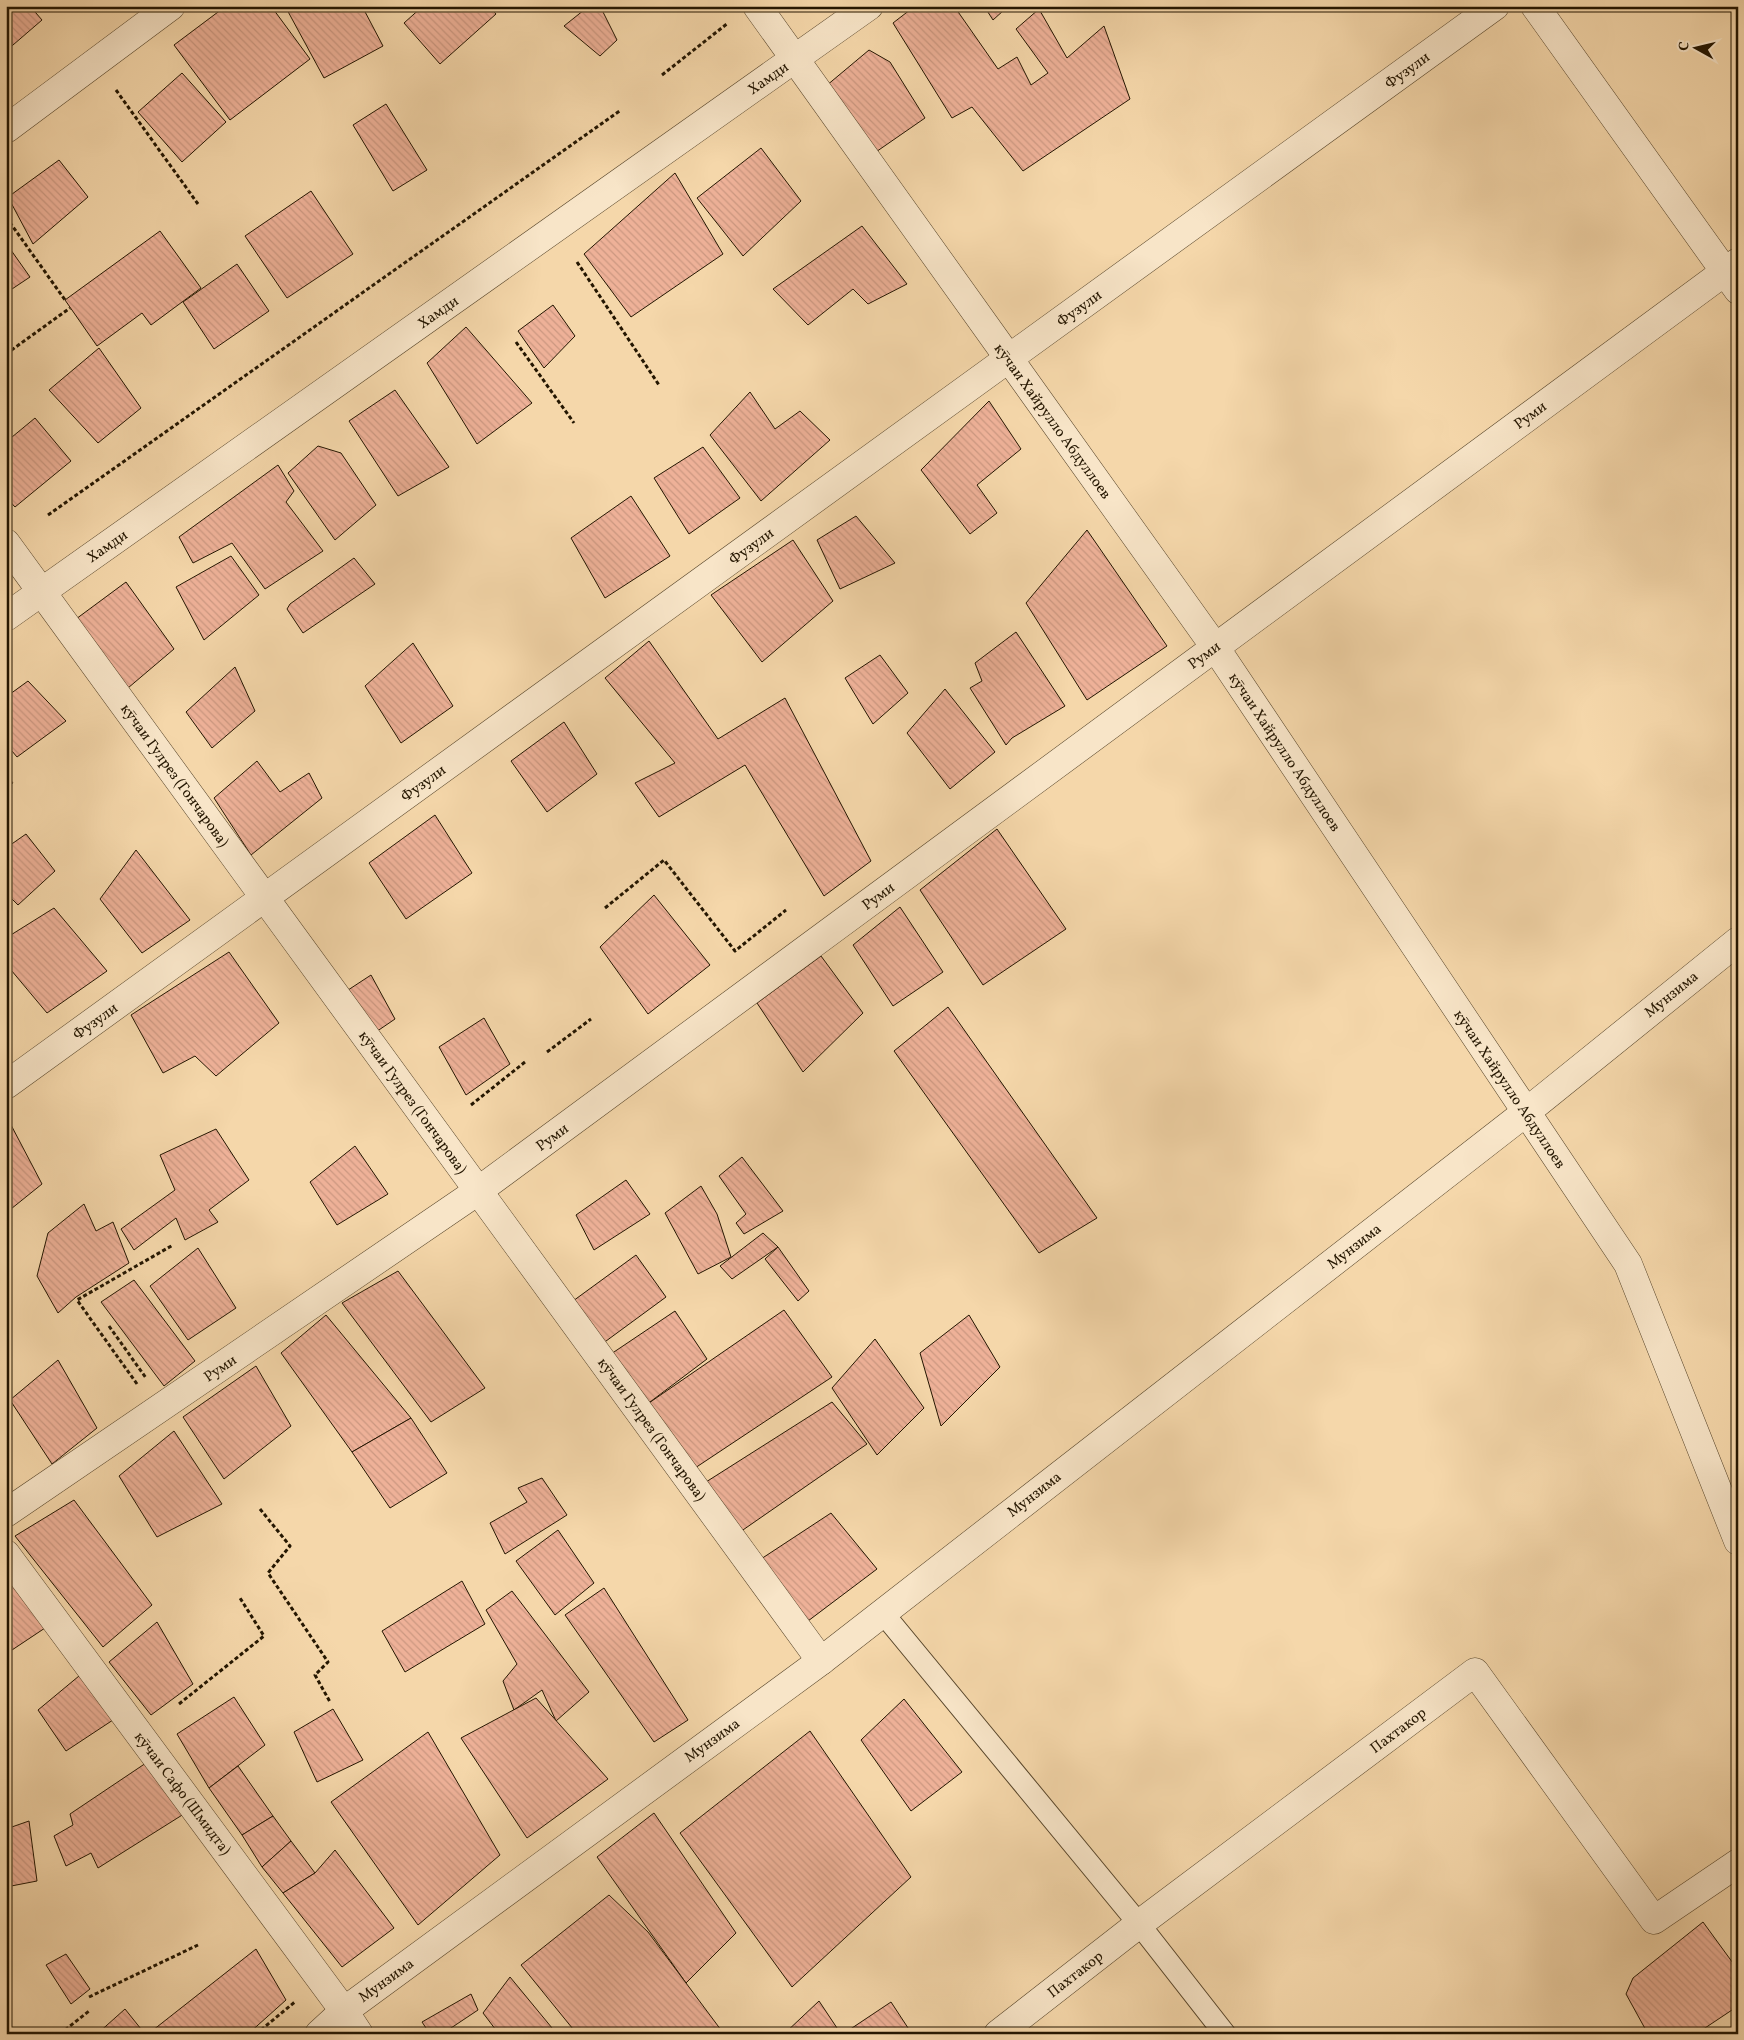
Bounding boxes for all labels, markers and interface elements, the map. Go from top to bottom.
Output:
north arrow [1672,22,1722,72]
text: С [1675,41,1695,52]
street label: Фузули [1381,48,1435,95]
street label: Хамди [744,58,793,101]
street label: Фузули [1053,286,1107,333]
street label: Хамди [414,292,463,335]
street label: кӯчаи Хайрулло Абдуллоев [988,340,1115,504]
street label: Руми [1510,397,1552,435]
street label: Фузули [725,524,779,571]
street label: Хамди [83,526,132,569]
street label: Руми [1184,637,1226,675]
street label: кӯчаи Хайрулло Абдуллоев [1223,669,1345,836]
street label: кӯчаи Гулрез (Гончарова) [115,700,233,852]
street label: Фузули [397,761,451,808]
street label: Руми [858,878,900,916]
street label: Мунзима [1641,967,1703,1023]
street label: Фузули [69,999,123,1046]
street label: кӯчаи Хайрулло Абдуллоев [1448,1006,1570,1173]
street label: кӯчаи Гулрез (Гончарова) [353,1027,471,1179]
street label: Руми [532,1119,574,1157]
street label: Мунзима [1323,1219,1387,1275]
street label: Руми [200,1350,242,1388]
street label: кӯчаи Гулрез (Гончарова) [592,1354,710,1506]
street label: Мунзима [1003,1467,1067,1523]
street label: Пахтакор [1366,1703,1431,1759]
street label: Мунзима [681,1714,745,1768]
street label: кӯчаи Сафо (Шмидта) [128,1728,235,1860]
street label: Пахтакор [1044,1947,1108,2004]
street label: Мунзима [355,1954,419,2008]

